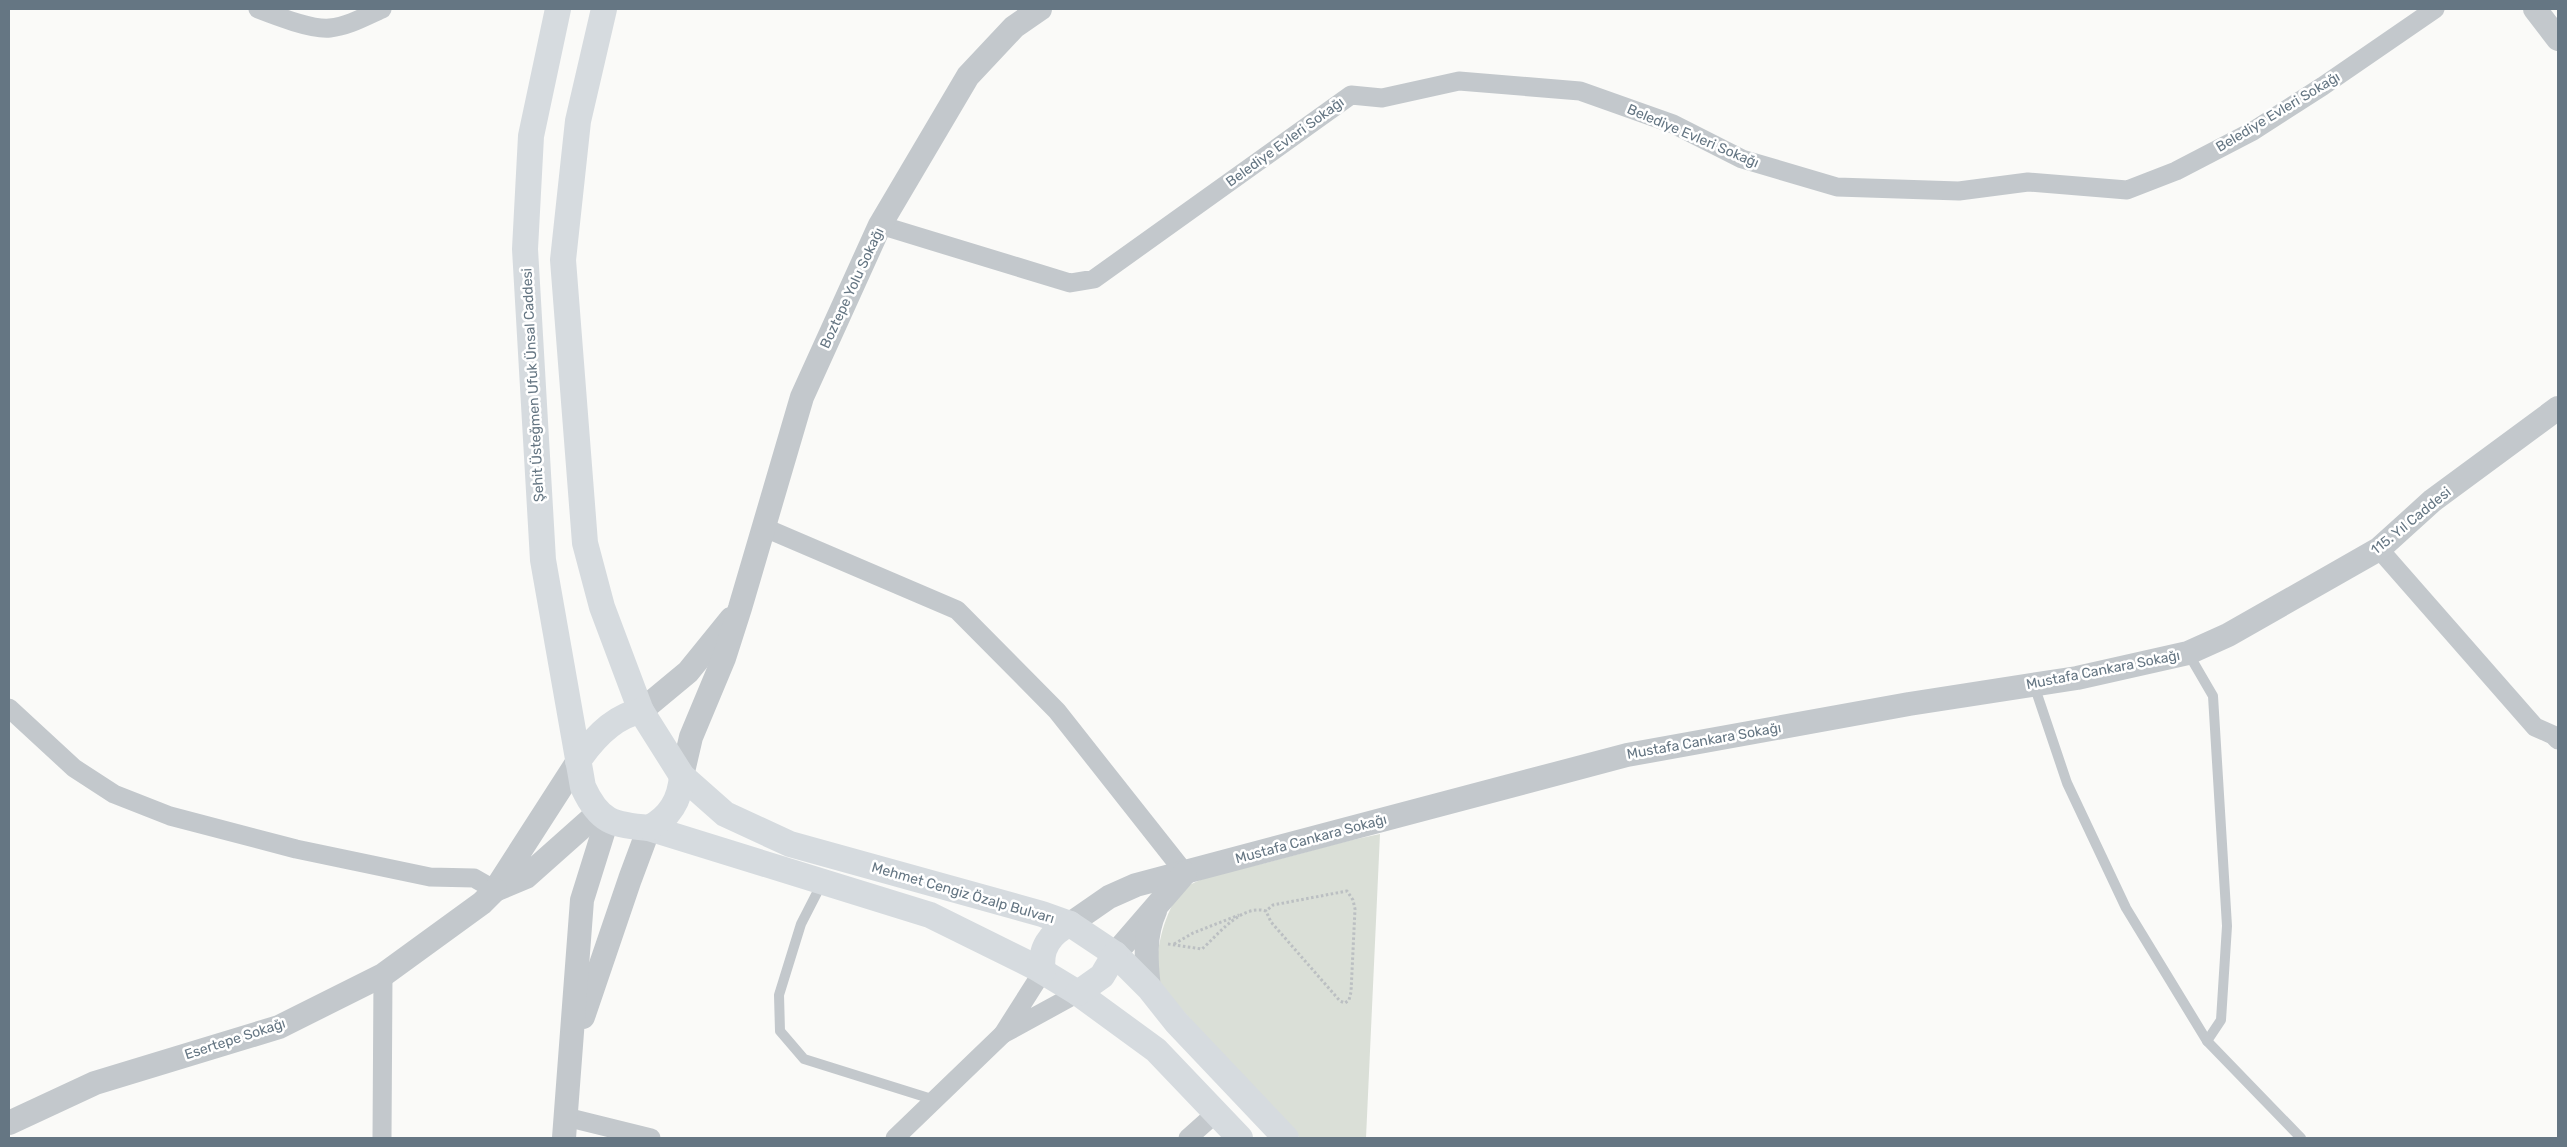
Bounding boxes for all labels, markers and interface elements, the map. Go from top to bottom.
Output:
street label: Belediye Evleri Sokağı [2213,68,2343,156]
street label: Belediye Evleri Sokağı [1223,94,1347,190]
street label: Belediye Evleri Sokağı [1624,101,1762,171]
street label: Boztepe Yolu Sokağı [817,225,887,351]
street label: Şehit Üsteğmen Ufuk Ünsal Caddesi [518,268,548,502]
street label: 115. Yıl Caddesi [2368,484,2454,558]
street label: Mustafa Cankara Sokağı [2025,647,2181,693]
street label: Mustafa Cankara Sokağı [1626,719,1782,763]
street label: Mustafa Cankara Sokağı [1233,811,1389,867]
street label: Mehmet Cengiz Özalp Bulvarı [870,859,1056,927]
street label: Esertepe Sokağı [182,1015,288,1063]

